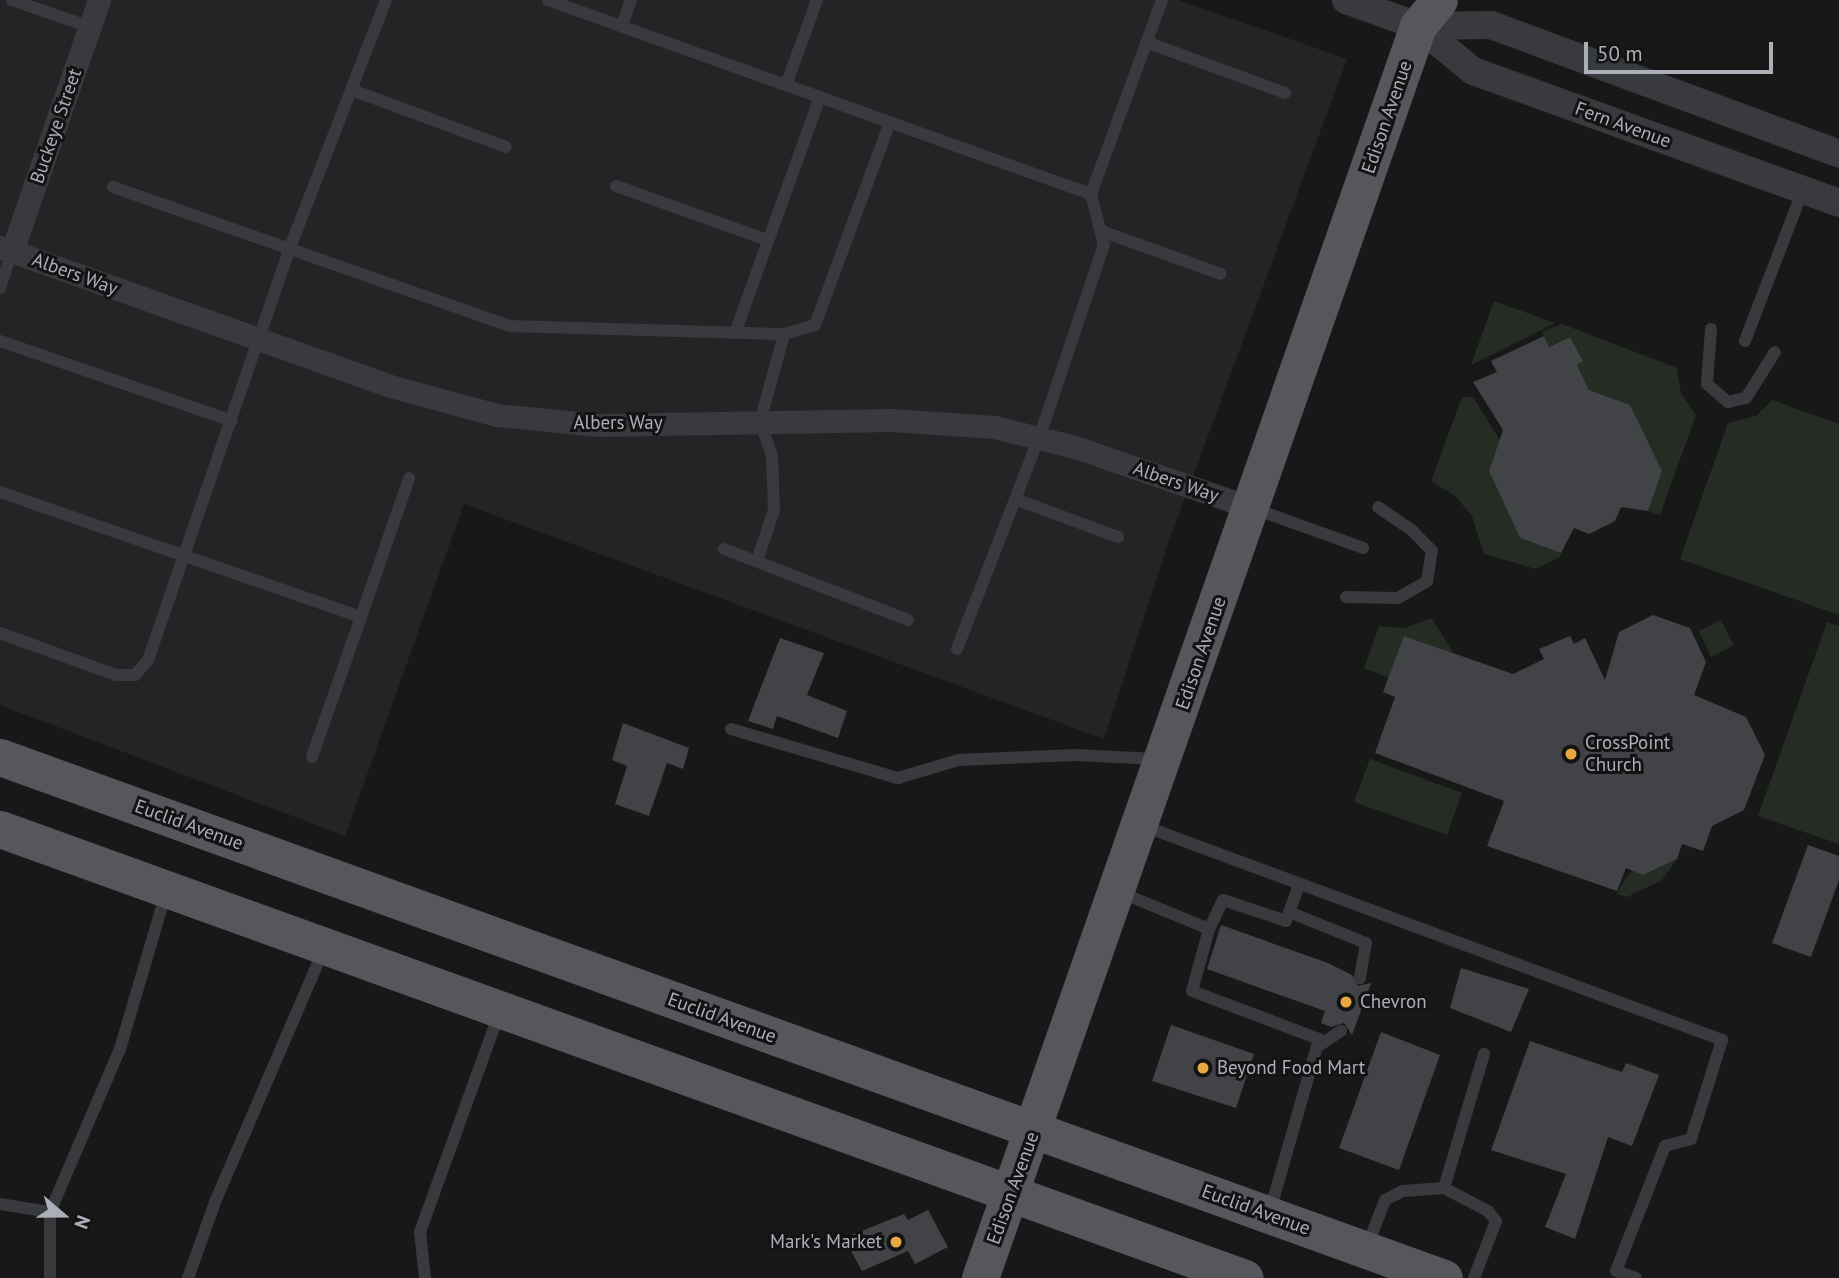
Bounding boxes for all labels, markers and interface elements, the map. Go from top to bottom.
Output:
scale bar [1587,28,1776,72]
text: 50 m [1597,40,1643,67]
street label: Edison Avenue [1357,57,1417,177]
street label: Buckeye Street [26,66,86,186]
street label: Fern Avenue [1572,97,1674,153]
street label: Albers Way [29,248,121,300]
street label: Albers Way [573,412,663,434]
street label: Albers Way [1130,457,1222,507]
street label: Edison Avenue [1171,593,1231,713]
place label: CrossPoint Church [1585,732,1670,776]
marker: CrossPoint Church [1563,746,1579,762]
street label: Euclid Avenue [131,795,247,855]
street label: Euclid Avenue [664,988,780,1048]
place label: Chevron [1360,991,1427,1013]
marker: Chevron [1338,994,1354,1010]
place label: Beyond Food Mart [1217,1057,1365,1079]
marker: Beyond Food Mart [1195,1060,1211,1076]
street label: Edison Avenue [982,1128,1044,1248]
north arrow [28,1180,98,1250]
street label: Euclid Avenue [1198,1180,1314,1240]
text: N [69,1212,96,1232]
place label: Mark's Market [770,1231,882,1253]
marker: Mark's Market [888,1234,904,1250]

